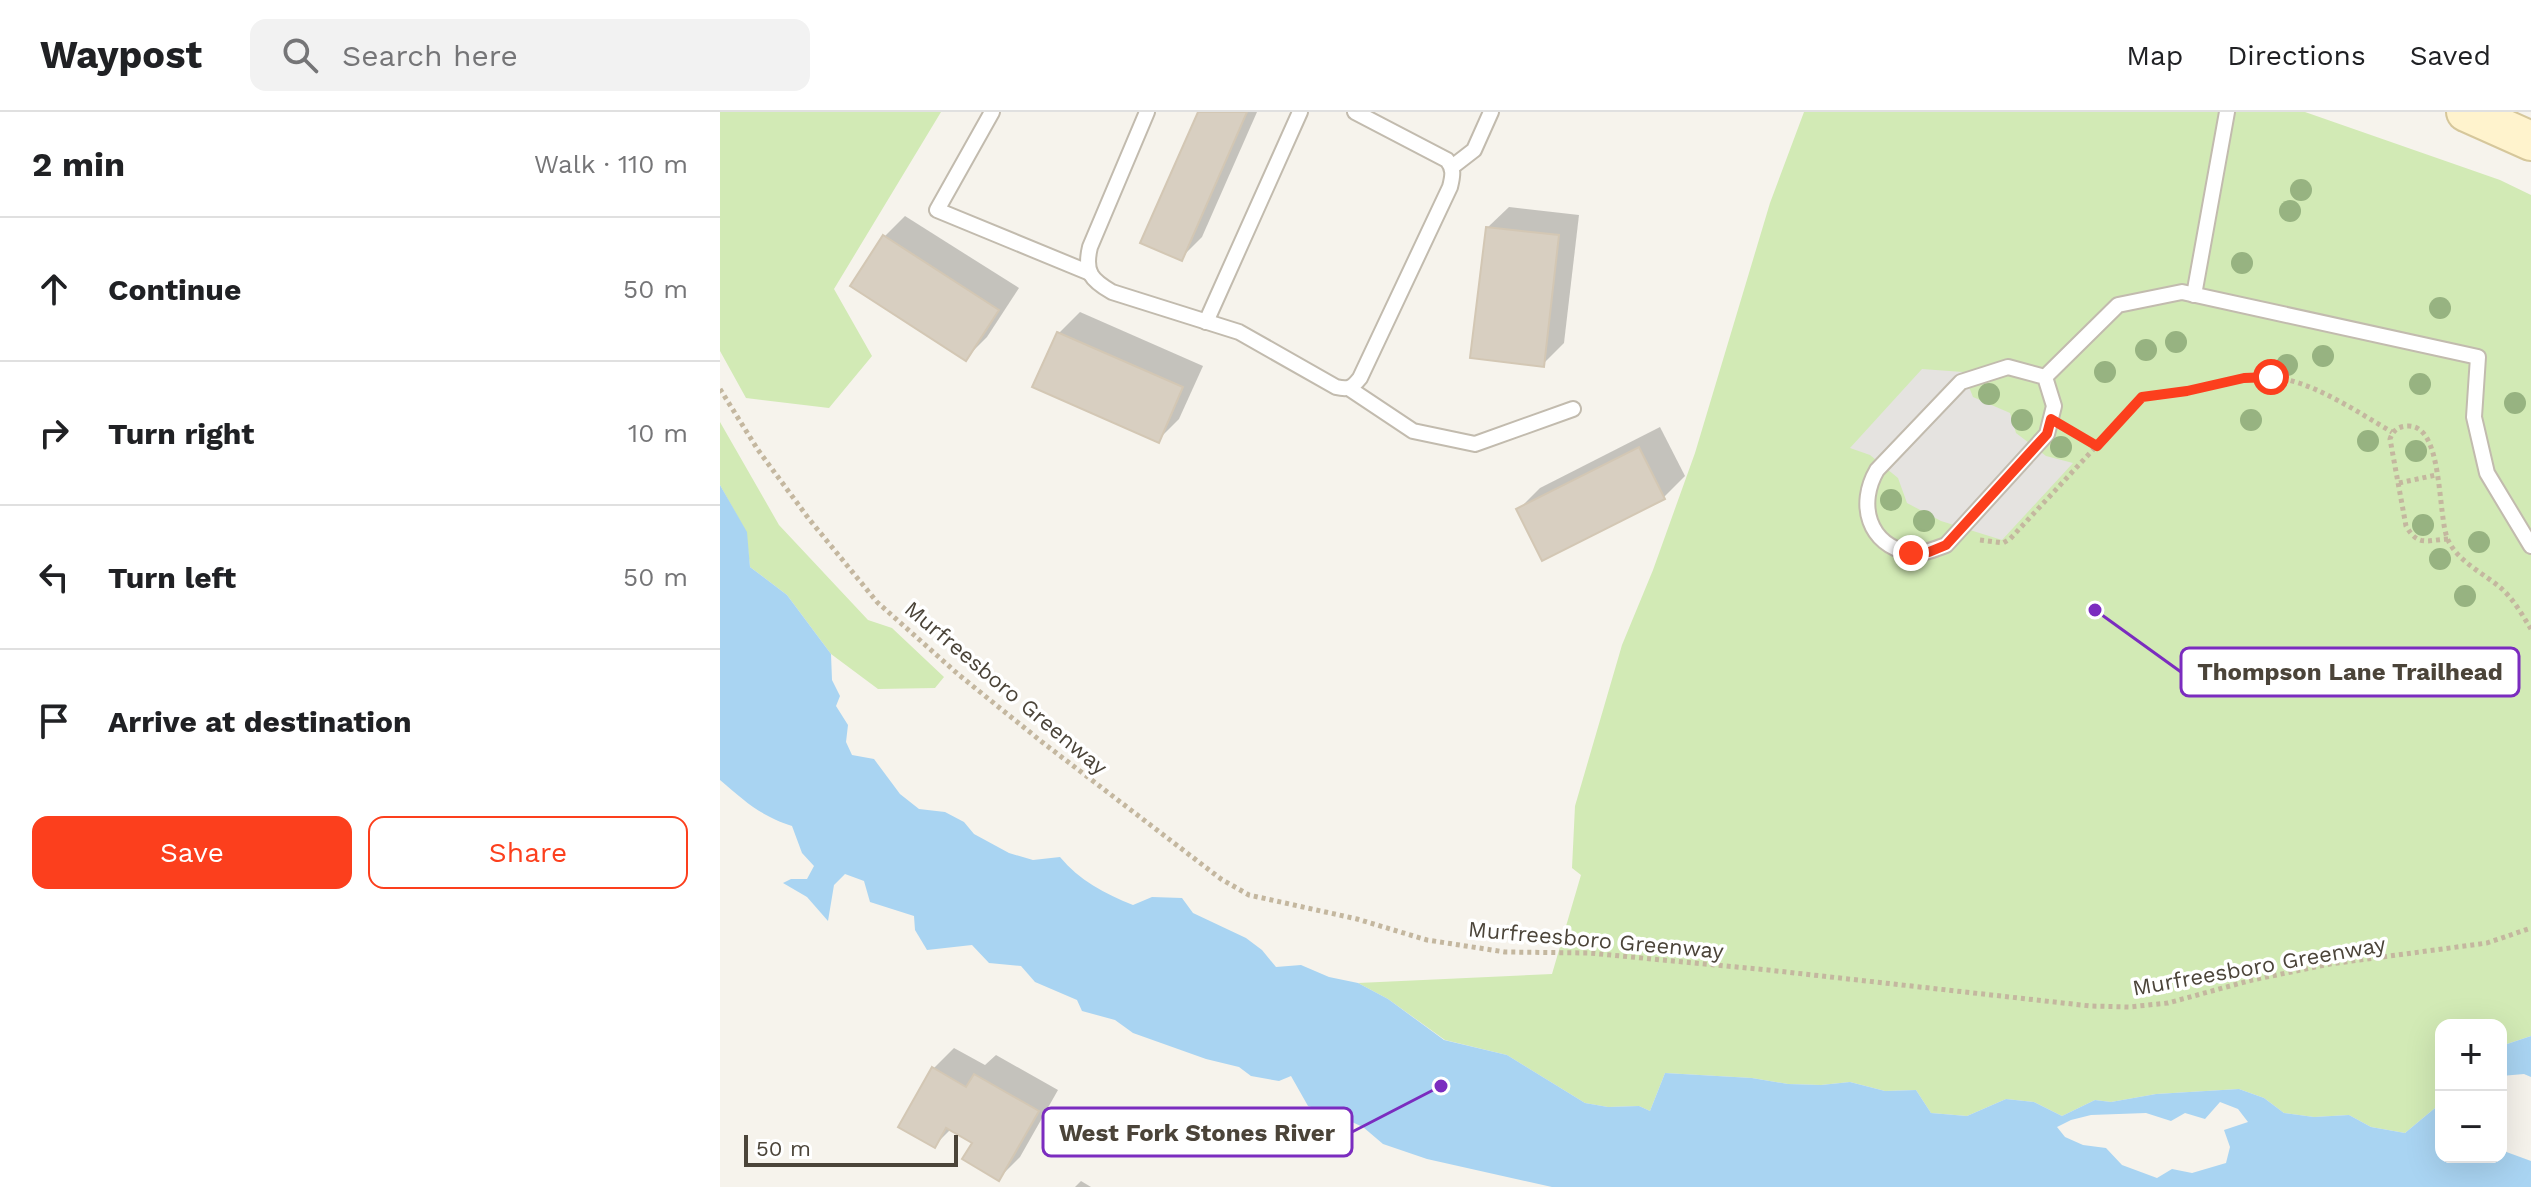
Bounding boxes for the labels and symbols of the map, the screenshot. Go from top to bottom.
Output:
route start [2253,359,2289,395]
route end [1893,535,1929,571]
street label: Murfreesboro Greenway [900,596,1113,780]
callout: Thompson Lane Trailhead [2181,648,2519,696]
text: Thompson Lane Trailhead [2197,658,2503,686]
street label: Murfreesboro Greenway [1467,916,1725,964]
street label: Murfreesboro Greenway [2131,931,2388,1001]
callout: West Fork Stones River [1043,1108,1352,1156]
text: West Fork Stones River [1059,1119,1336,1147]
scale bar [744,1131,958,1167]

